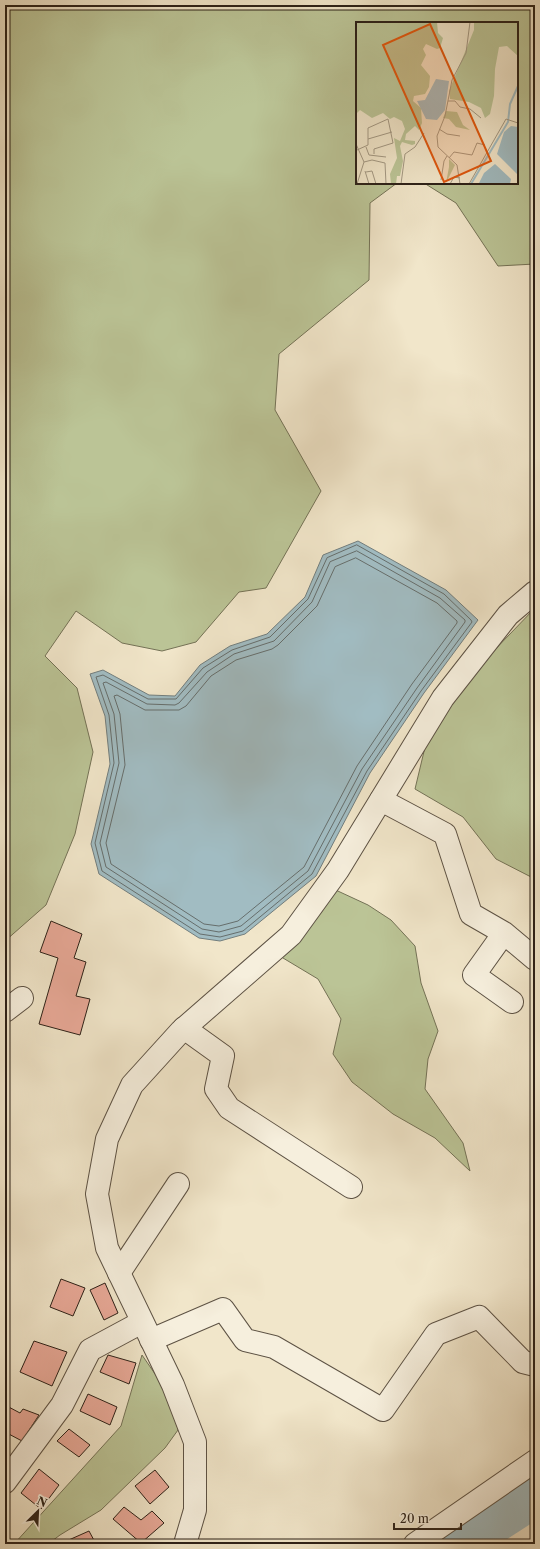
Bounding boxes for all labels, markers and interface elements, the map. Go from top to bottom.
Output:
inset map [356,22,518,184]
north arrow [18,1491,58,1531]
text: N [35,1494,50,1510]
scale bar [394,1505,461,1531]
text: 20 m [400,1511,429,1526]

